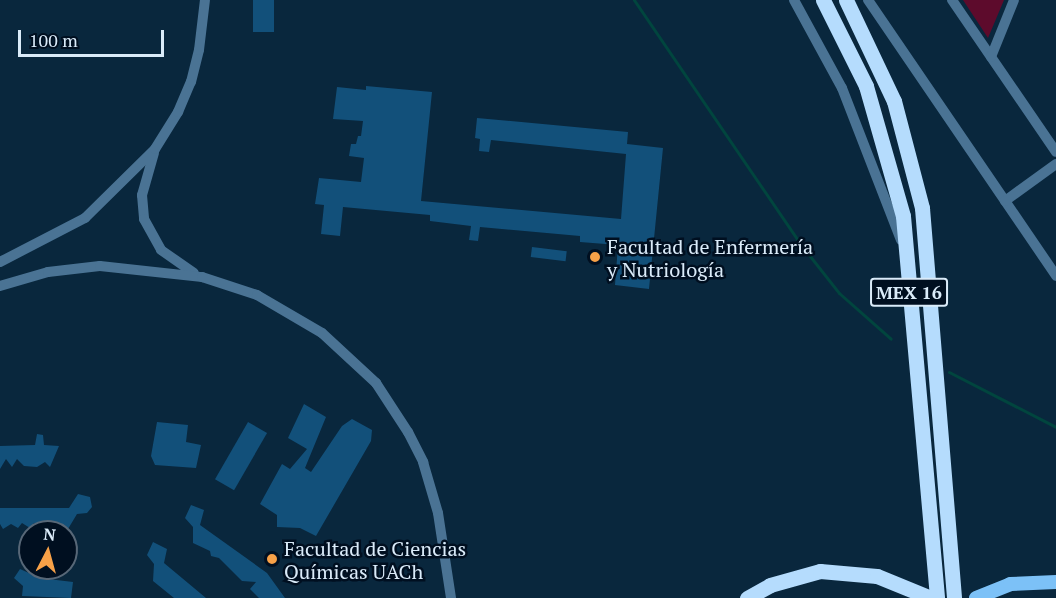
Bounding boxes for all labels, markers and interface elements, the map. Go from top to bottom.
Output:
scale bar [21,18,166,56]
text: 100 m [29,28,78,52]
place label: Facultad de Enfermería y Nutriología [607,234,813,281]
marker: Facultad de Enfermería y Nutriología [588,250,602,264]
road number: MEX 16 [870,277,948,307]
north arrow [18,520,78,580]
text: N [42,523,57,546]
place label: Facultad de Ciencias Químicas UACh [284,536,466,583]
marker: Facultad de Ciencias Químicas UACh [265,552,279,566]

